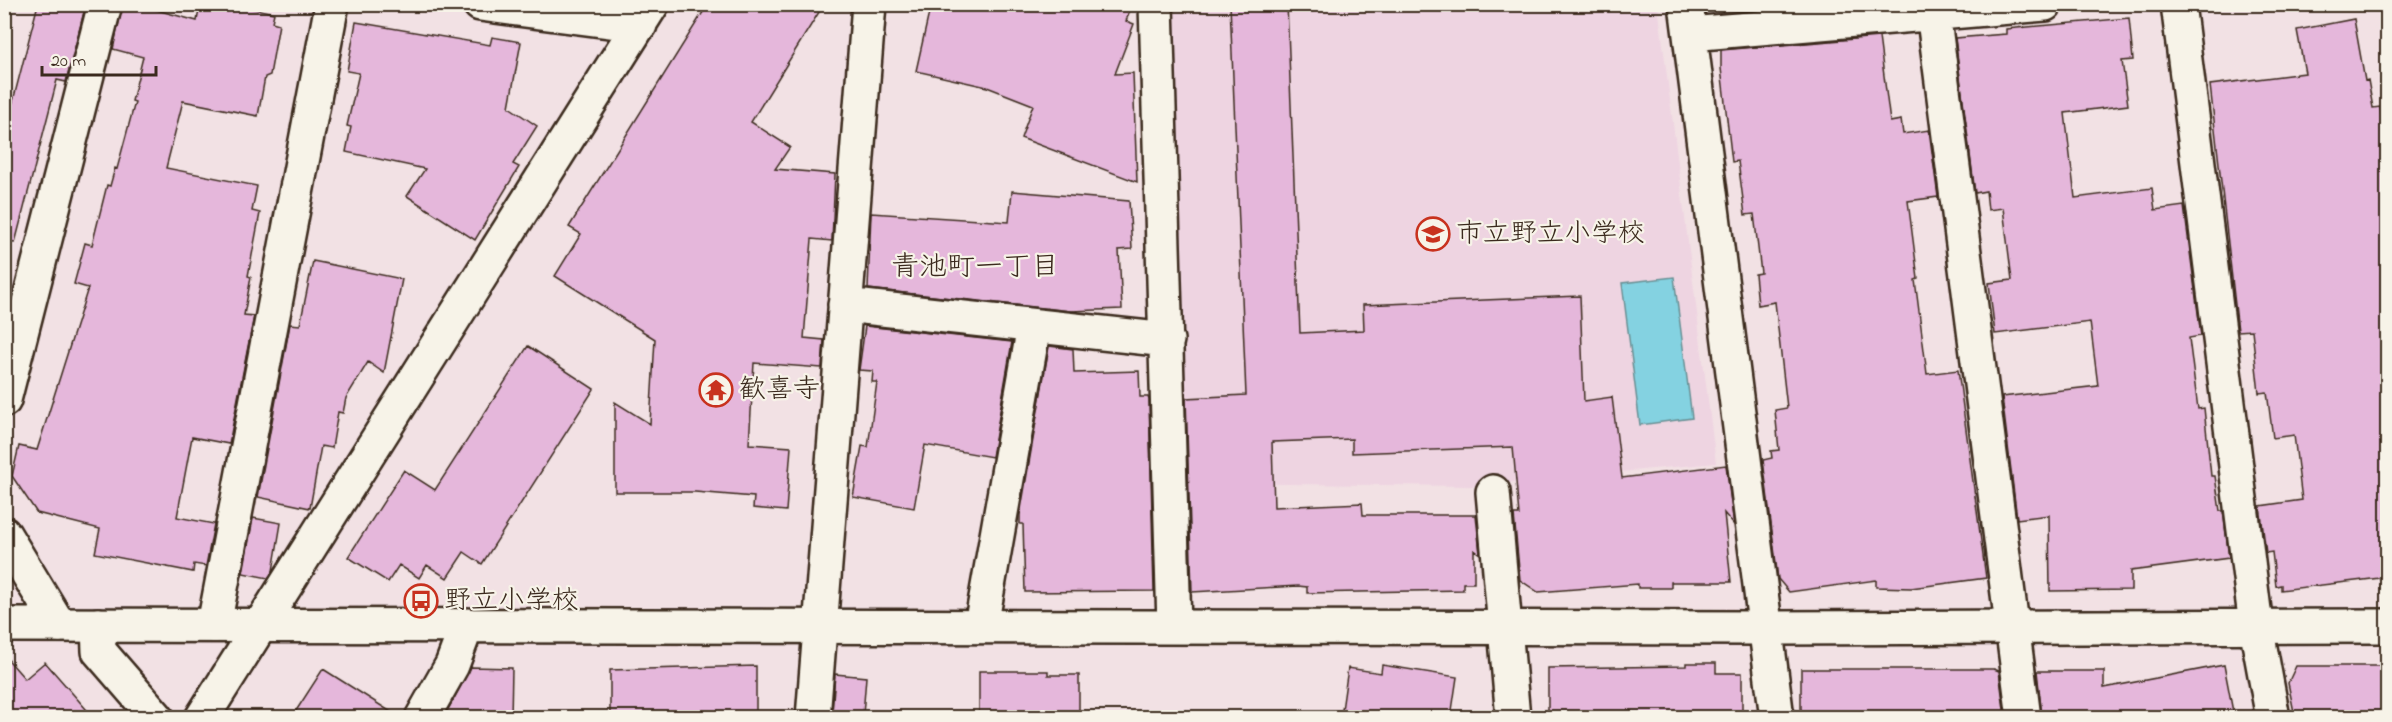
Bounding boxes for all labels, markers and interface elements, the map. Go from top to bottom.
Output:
scale bar [42,39,156,77]
text: 20 m [51,49,86,75]
place label: 市立野立小学校 [1456,215,1645,254]
school or university icon: 市立野立小学校 [1415,216,1451,252]
district label: 青池町一丁目 [891,248,1059,289]
place label: 歓喜寺 [739,371,820,410]
temple icon: 歓喜寺 [698,372,734,408]
place label: 野立小学校 [444,582,579,621]
bus stop icon: 野立小学校 [403,583,439,619]

